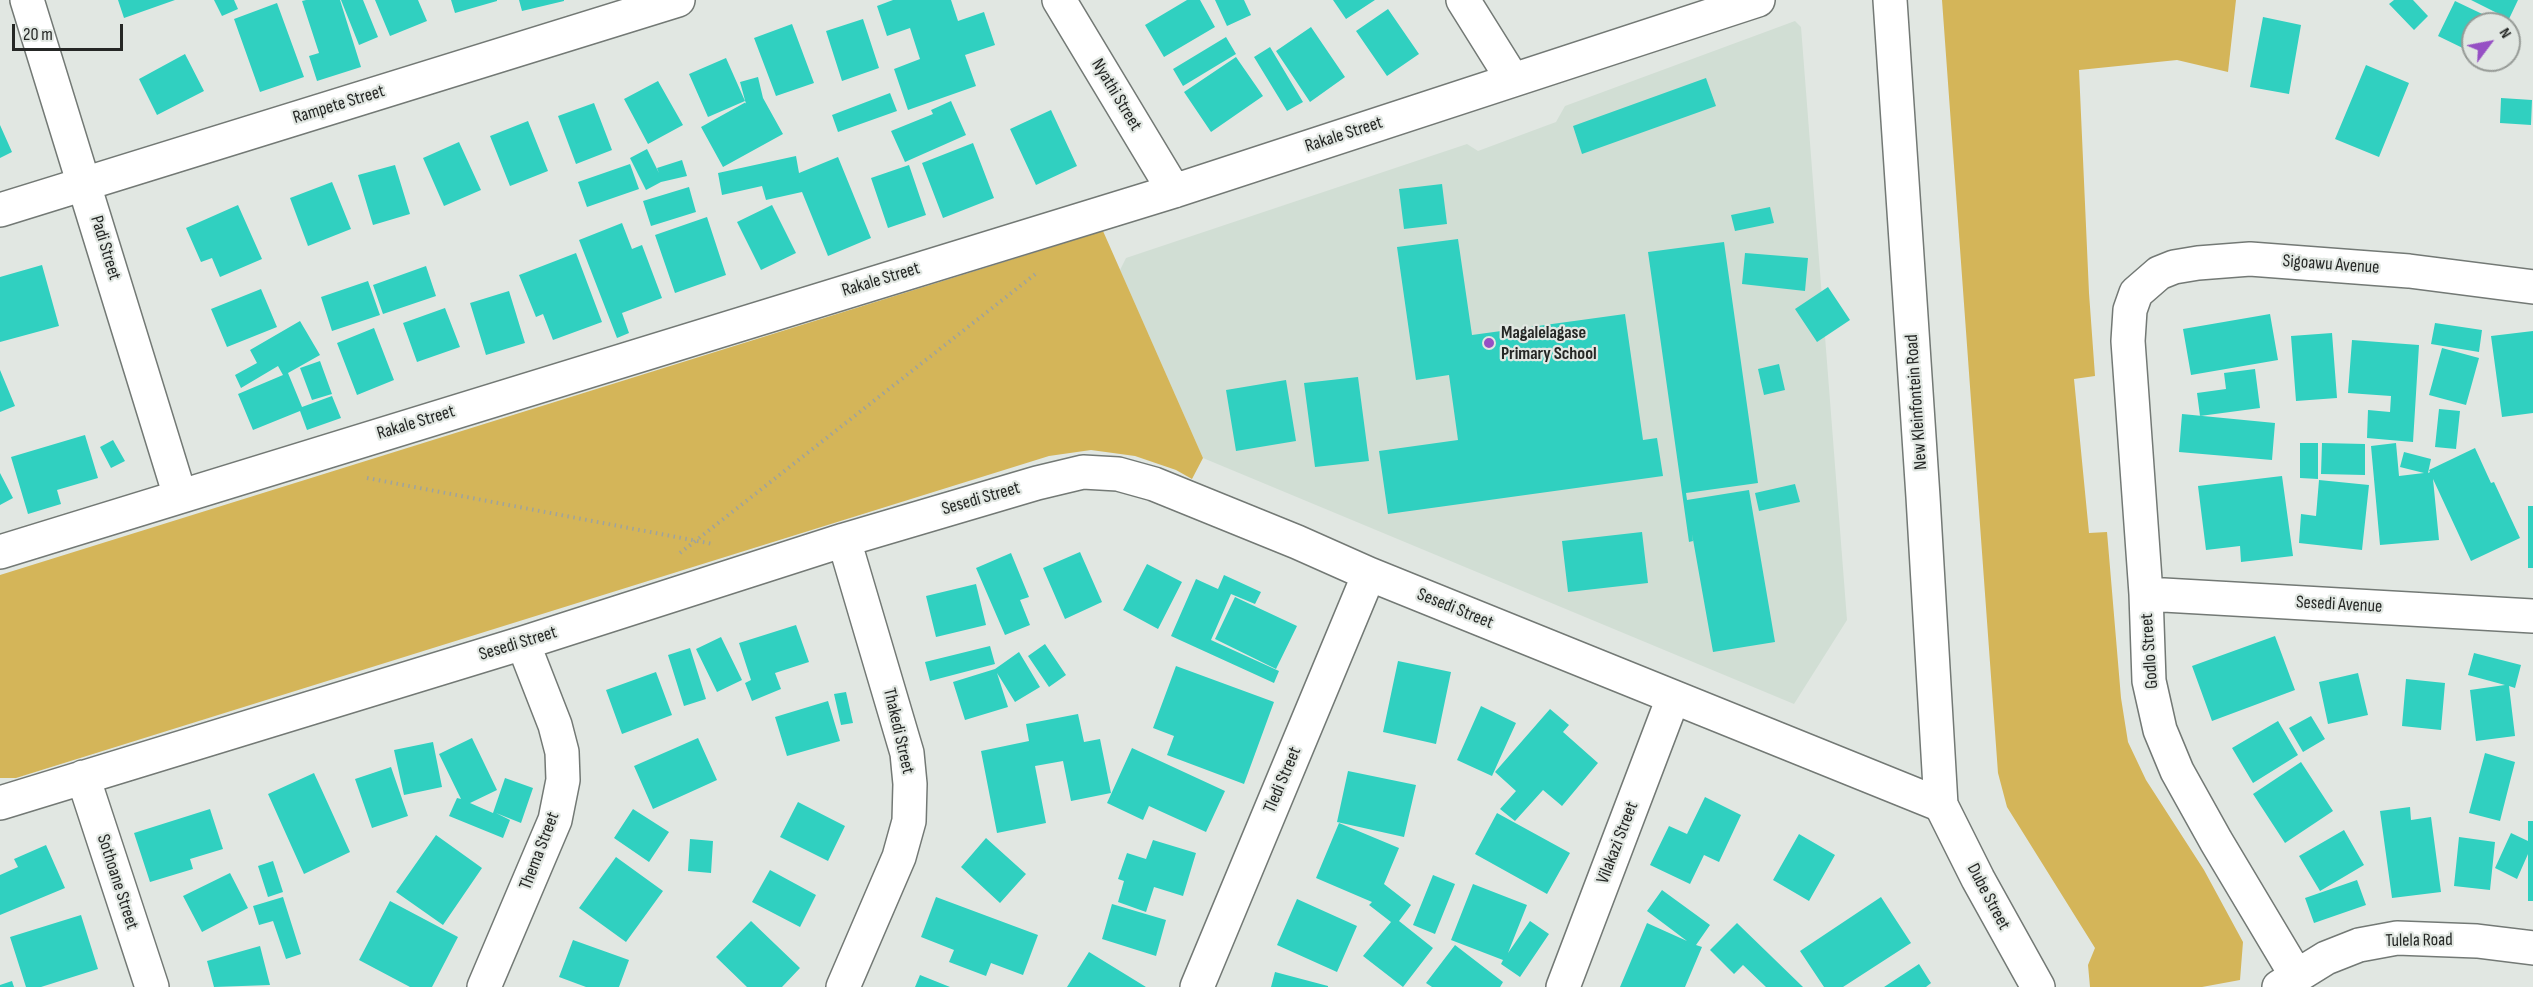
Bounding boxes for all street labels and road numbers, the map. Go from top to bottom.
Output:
street label: Nyathi Street [1086,55,1146,135]
street label: Rampete Street [291,81,387,129]
street label: Rakale Street [1303,112,1385,158]
street label: Padi Street [85,213,125,283]
street label: Sigoawu Avenue [2282,251,2380,279]
street label: Rakale Street [839,258,923,302]
street label: New Kleinfontein Road [1901,334,1933,470]
street label: Rakale Street [374,401,458,445]
street label: Sesedi Street [939,478,1023,520]
street label: Sesedi Street [1414,584,1496,634]
street label: Sesedi Avenue [2295,592,2383,618]
street label: Godlo Street [2137,613,2163,689]
street label: Sesedi Street [476,622,560,666]
street label: Thakedi Street [878,686,918,776]
street label: Tledi Street [1259,744,1307,816]
street label: Vilakazi Street [1592,799,1644,887]
street label: Thema Street [515,809,565,893]
street label: Sothoane Street [92,832,142,932]
street label: Dube Street [1962,860,2014,934]
street label: Tulela Road [2385,930,2453,952]

